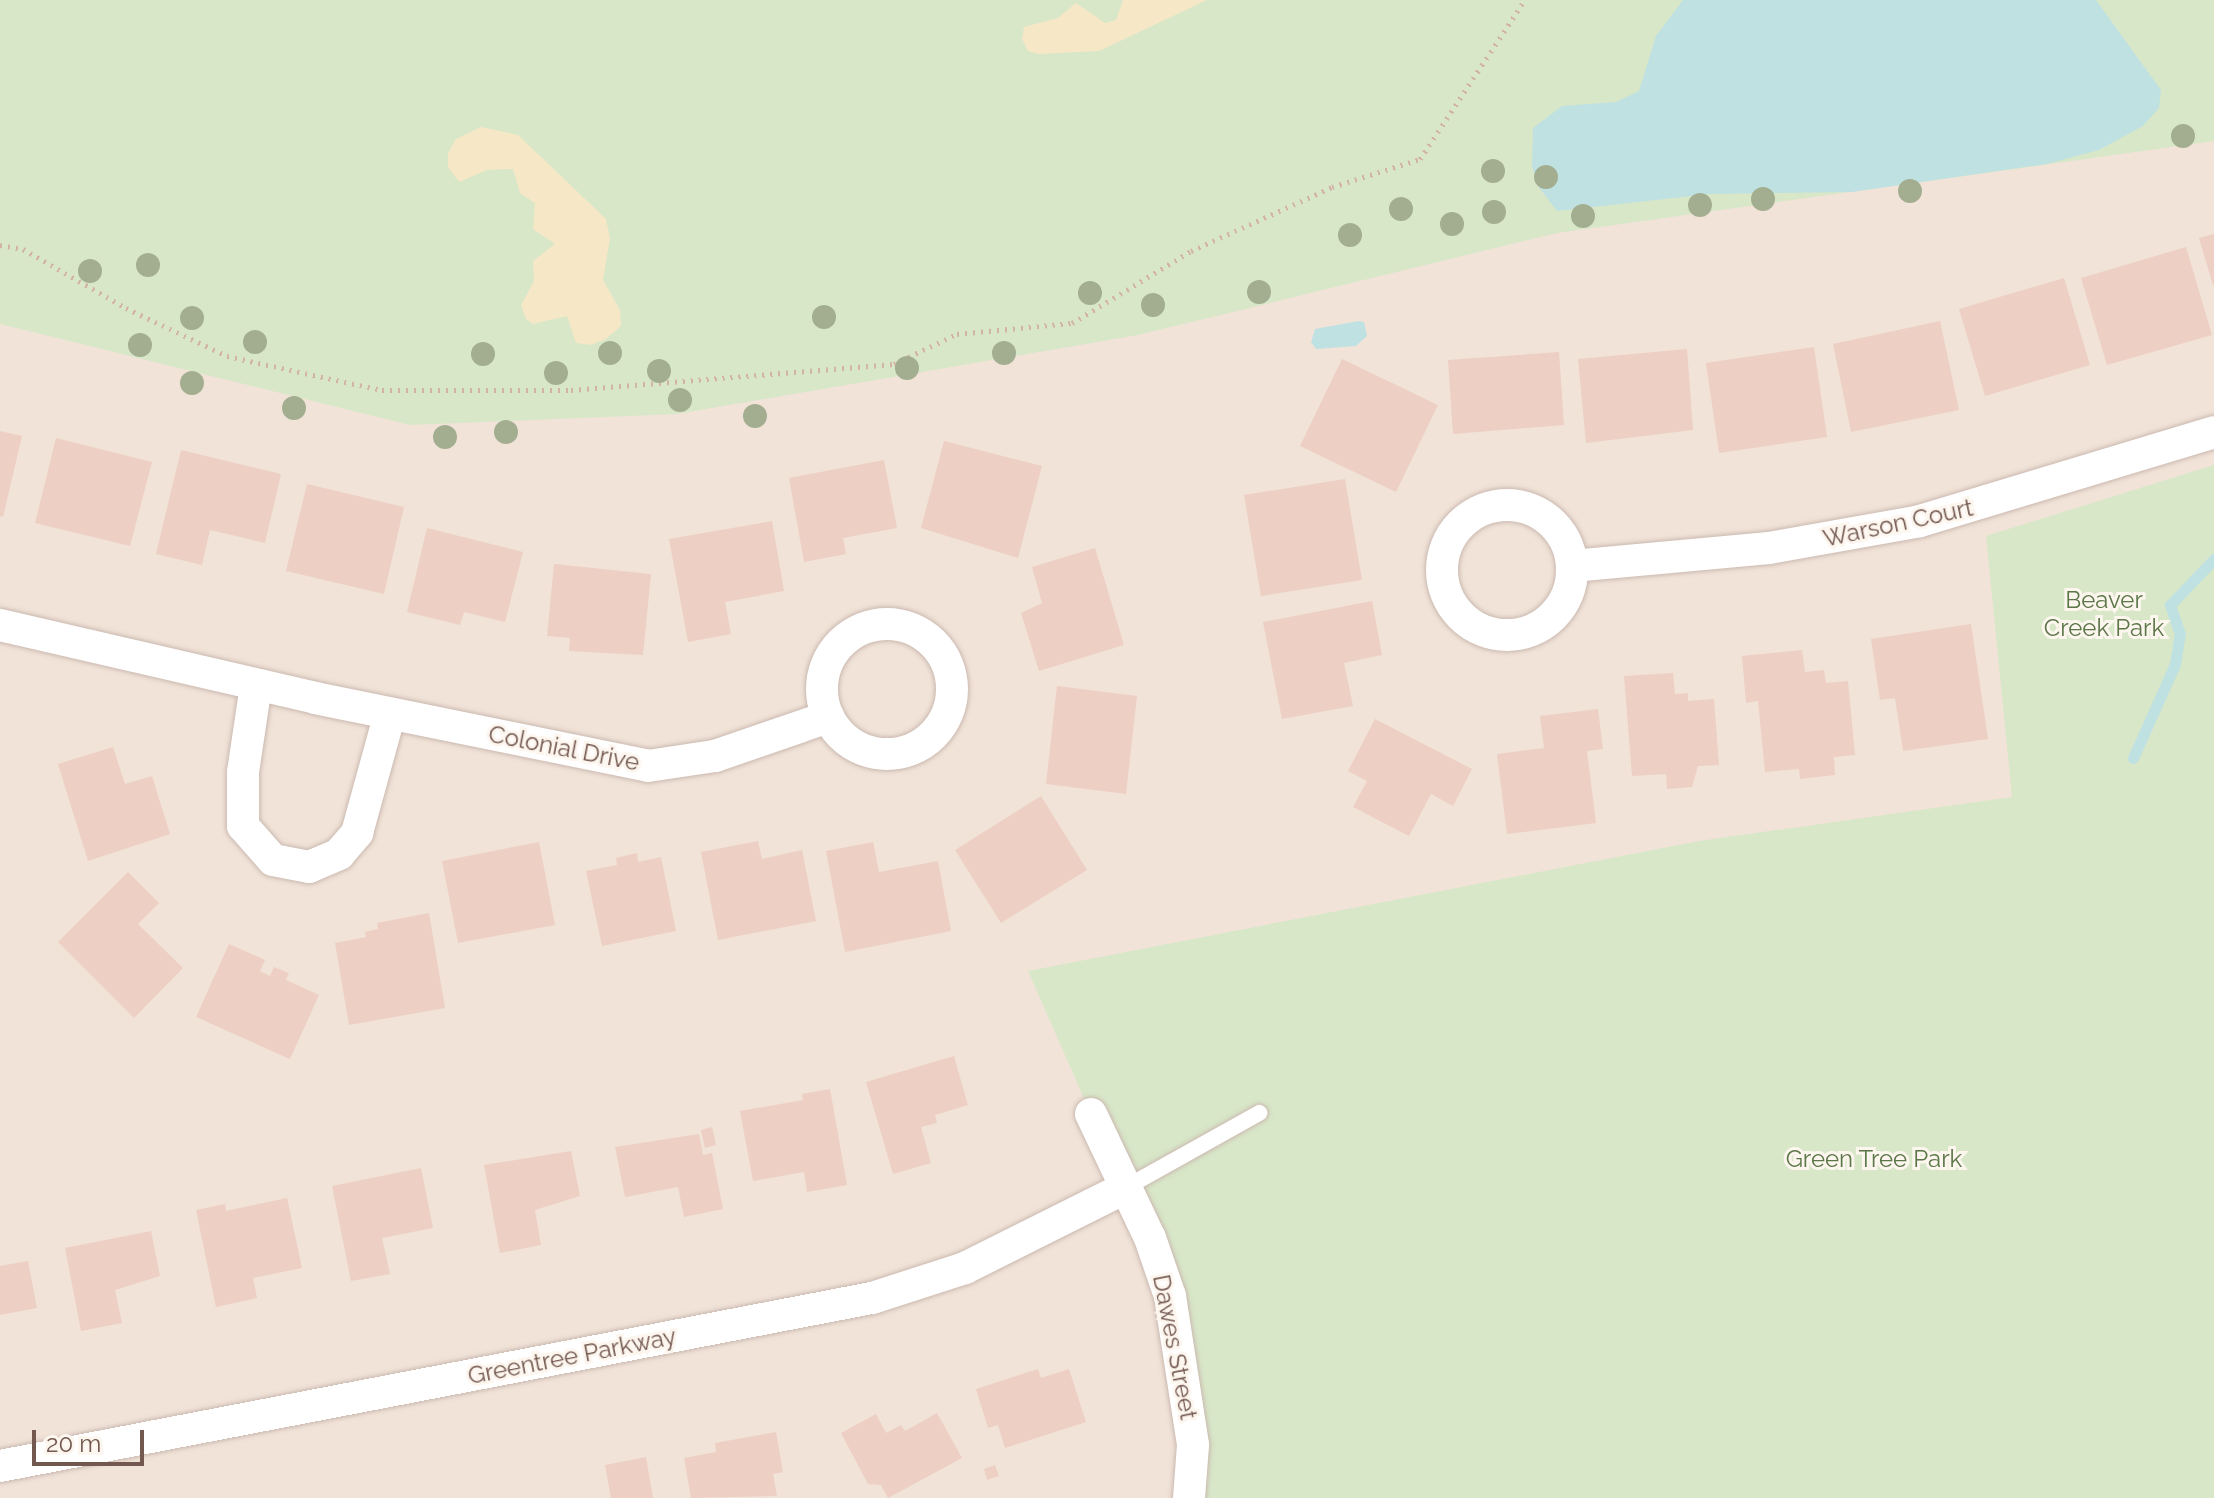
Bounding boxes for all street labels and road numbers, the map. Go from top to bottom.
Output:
street label: Warson Court [1820,493,1976,553]
street label: Colonial Drive [486,719,642,777]
street label: Dawes Street [1147,1272,1203,1422]
street label: Greentree Parkway [465,1322,679,1390]

